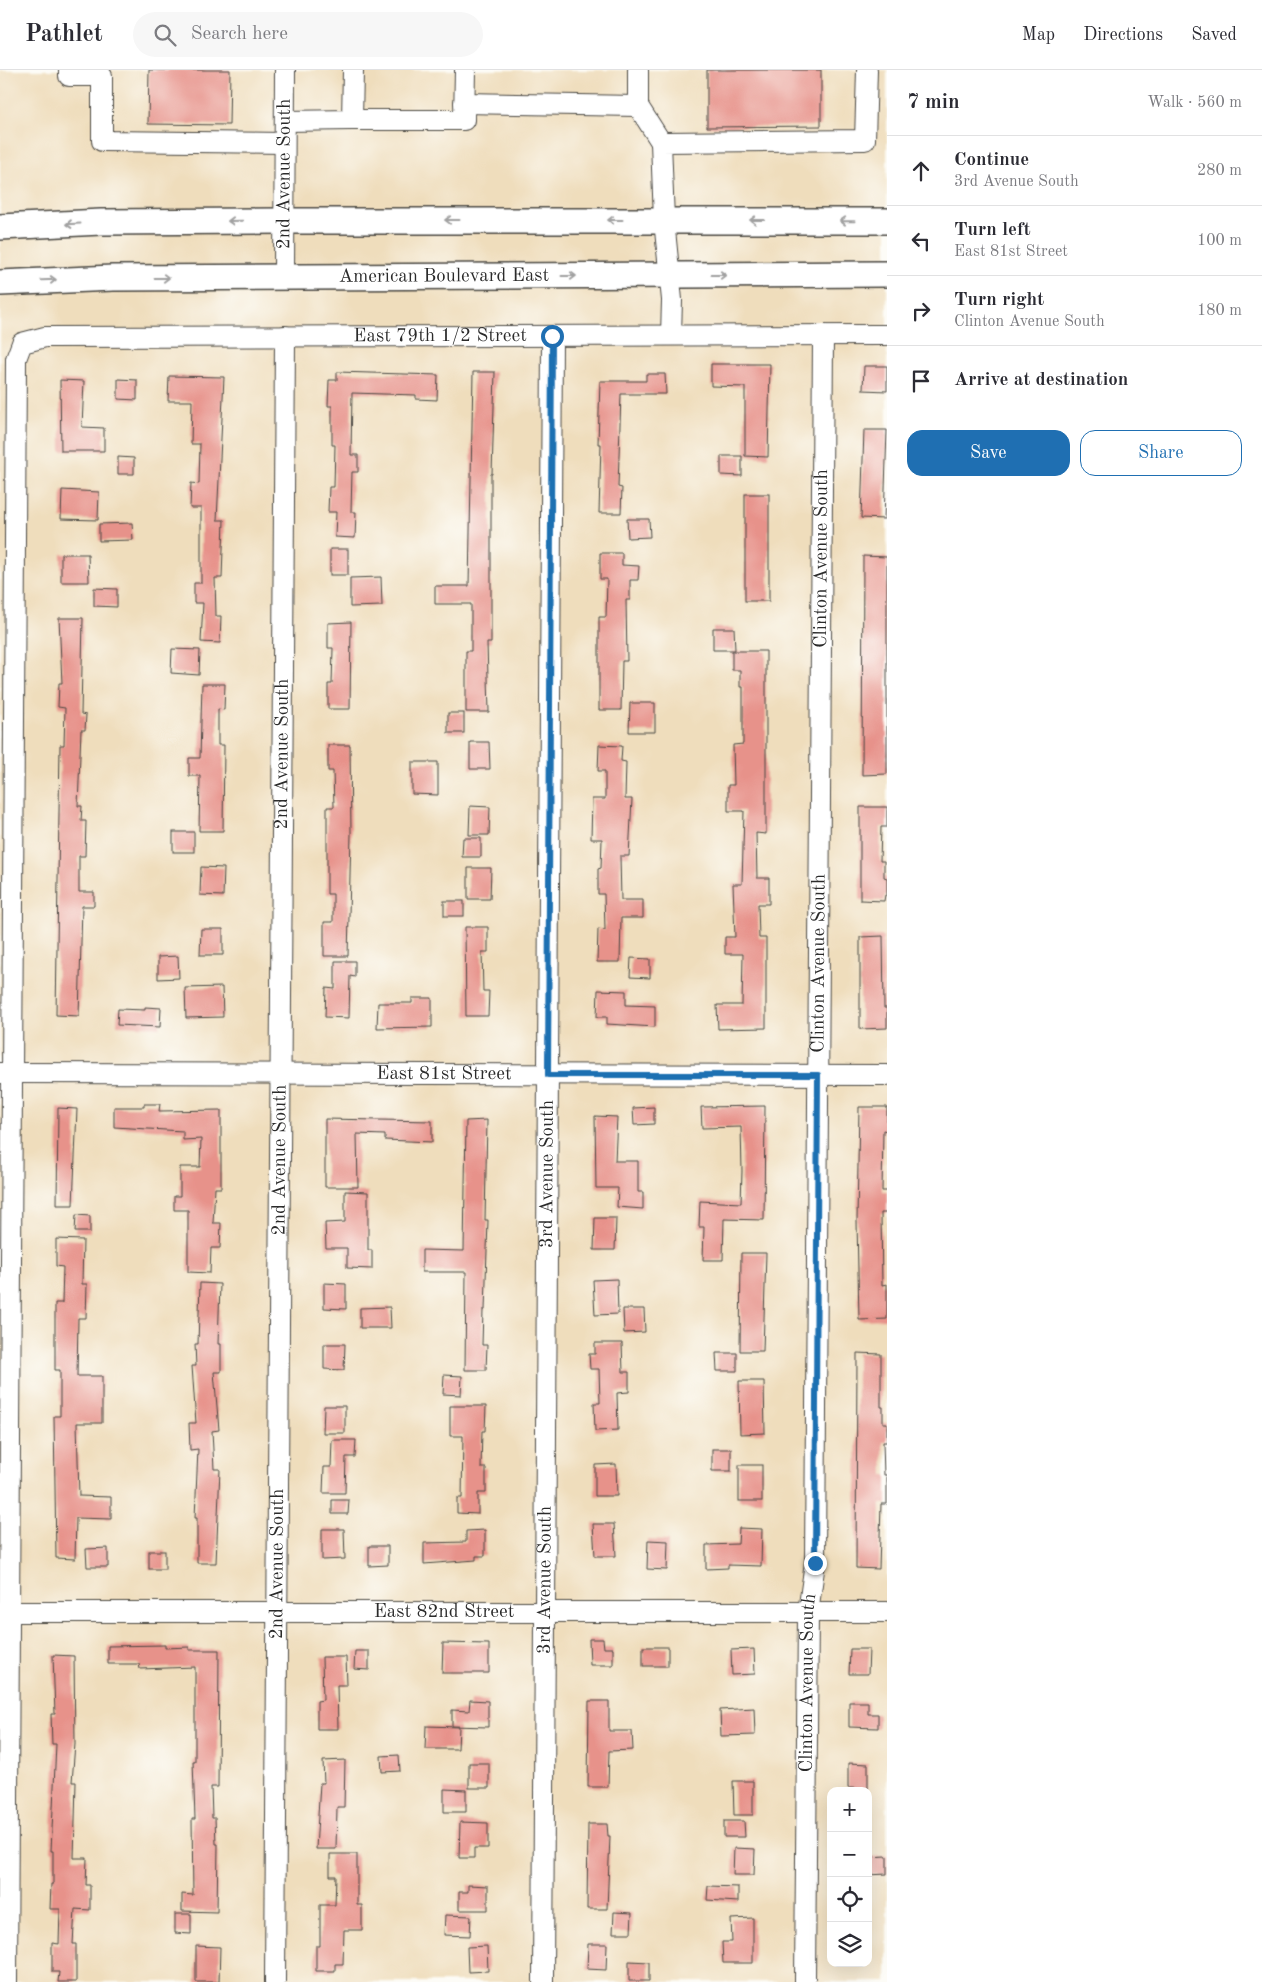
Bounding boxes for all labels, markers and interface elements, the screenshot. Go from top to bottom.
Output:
search box [133,12,483,57]
icon: search [151,21,179,49]
text: Pathlet [25,23,103,47]
text: Search here [191,25,288,44]
text: Map [1022,26,1055,44]
text: Directions [1083,26,1163,44]
text: Saved [1191,26,1237,44]
text: 7 min [907,92,960,113]
text: Walk · 560 m [1147,95,1242,111]
street label: 2nd Avenue South [275,99,294,249]
text: Continue [954,151,1029,170]
icon: ahead [907,157,935,185]
text: 280 m [1197,163,1242,179]
text: 3rd Avenue South [954,174,1079,190]
one-way arrow [445,215,461,225]
one-way arrow [607,215,624,225]
one-way arrow [750,215,766,225]
one-way arrow [228,216,244,226]
one-way arrow [839,216,855,225]
one-way arrow [65,219,81,228]
text: Turn left [954,221,1031,240]
icon: left [907,227,935,255]
text: 100 m [1197,233,1242,249]
text: East 81st Street [954,244,1068,260]
street label: American Boulevard East [339,266,549,286]
one-way arrow [710,270,727,280]
one-way arrow [560,271,577,281]
one-way arrow [153,273,169,283]
one-way arrow [40,275,56,285]
text: Turn right [954,291,1044,310]
icon: right [907,297,935,325]
text: 180 m [1197,303,1242,319]
text: Clinton Avenue South [954,314,1105,330]
route start [541,325,564,348]
street label: East 79th 1/2 Street [353,326,527,346]
icon: arrive [907,367,935,395]
text: Arrive at destination [954,371,1128,390]
button: Save [907,430,1070,476]
button: Share [1080,430,1242,476]
street label: Clinton Avenue South [811,469,832,648]
street label: 2nd Avenue South [273,679,292,829]
street label: Clinton Avenue South [809,874,829,1053]
street label: East 81st Street [376,1064,512,1084]
street label: 2nd Avenue South [270,1085,290,1235]
street label: 3rd Avenue South [538,1100,557,1248]
street label: 2nd Avenue South [268,1489,287,1639]
street label: 3rd Avenue South [535,1506,555,1654]
route end [804,1552,827,1575]
street label: Clinton Avenue South [797,1592,820,1773]
street label: East 82nd Street [374,1603,514,1622]
map controls [827,1787,872,1967]
button: + [827,1787,872,1832]
button: − [827,1832,872,1877]
button: locate [827,1877,872,1922]
button: layers [827,1922,872,1967]

